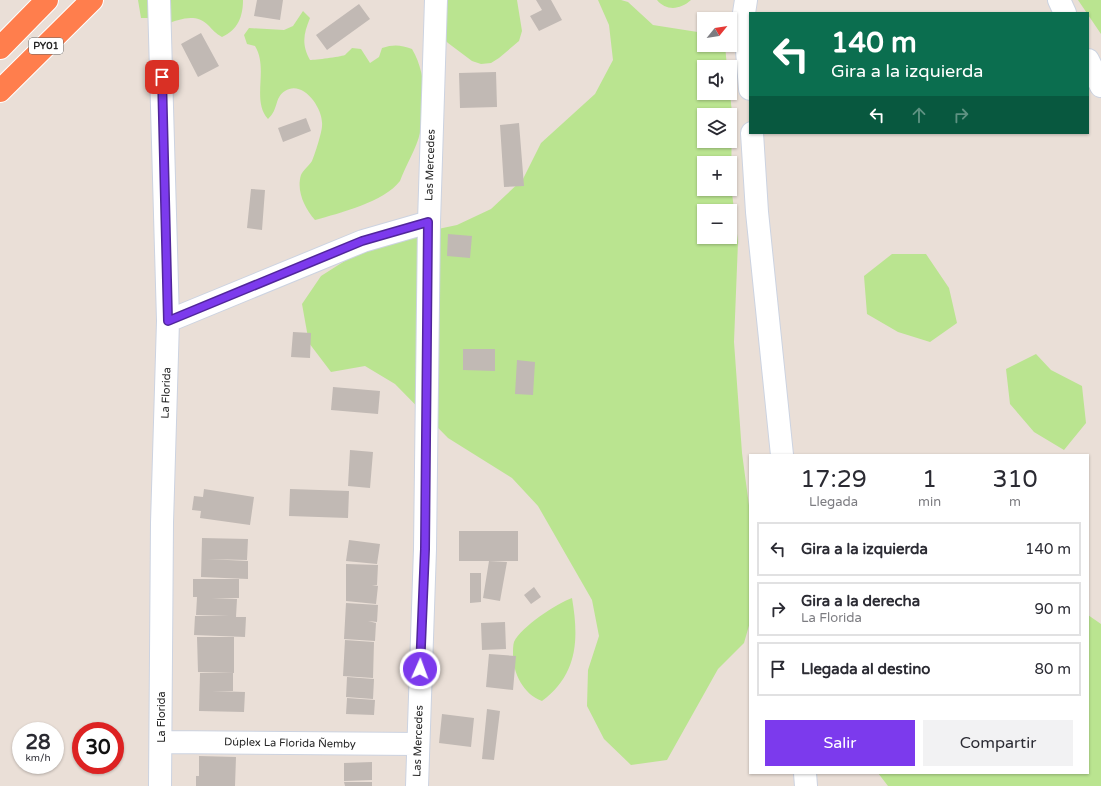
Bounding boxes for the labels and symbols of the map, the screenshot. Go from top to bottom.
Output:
north arrow [697,12,737,52]
road number: PY01 [29,38,63,54]
pin [145,60,179,94]
street label: Las Mercedes [422,129,438,201]
street label: La Florida [159,367,173,419]
position arrow [399,648,441,690]
street label: La Florida [155,691,168,743]
street label: Las Mercedes [410,705,426,777]
speed limit sign: 30 [72,722,124,774]
street label: Dúplex La Florida Ñemby [224,735,356,751]

